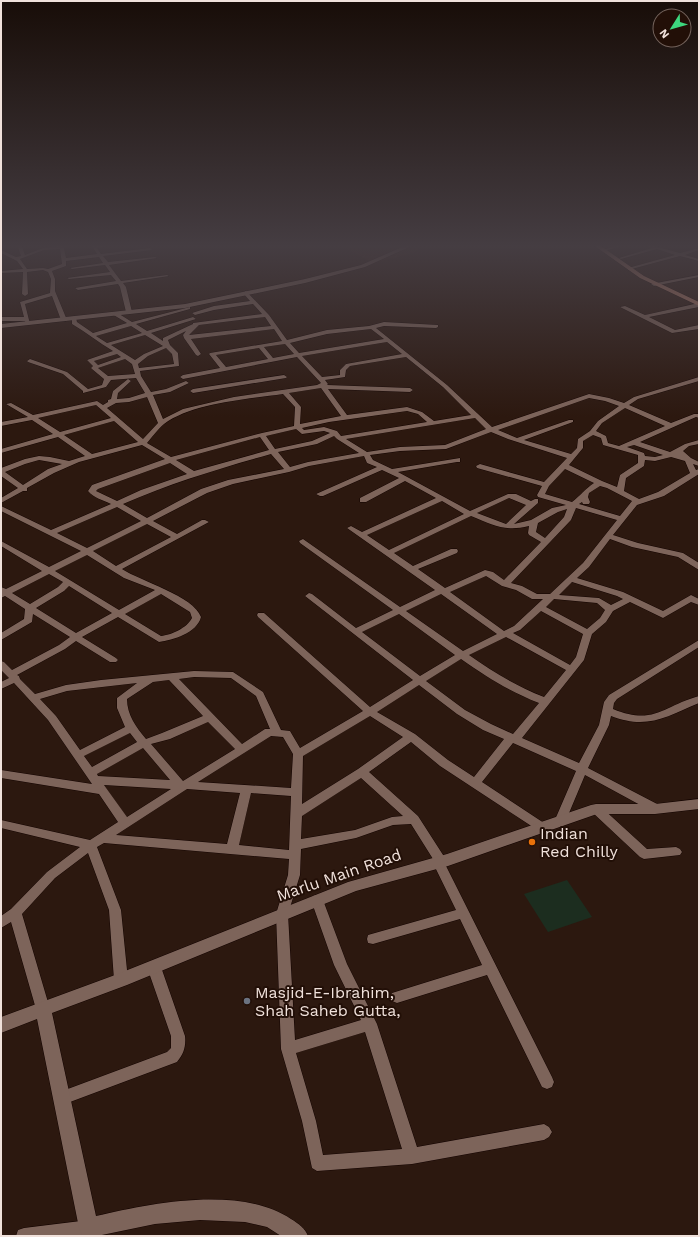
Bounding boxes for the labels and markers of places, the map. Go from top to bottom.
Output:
place label: Indian Red Chilly [540,824,619,861]
marker: Indian Red Chilly [527,837,537,847]
place label: Masjid-E-Ibrahim, Shah Saheb Gutta, [255,983,401,1020]
marker: Masjid-E-Ibrahim, Shah Saheb Gutta, [242,996,252,1006]

